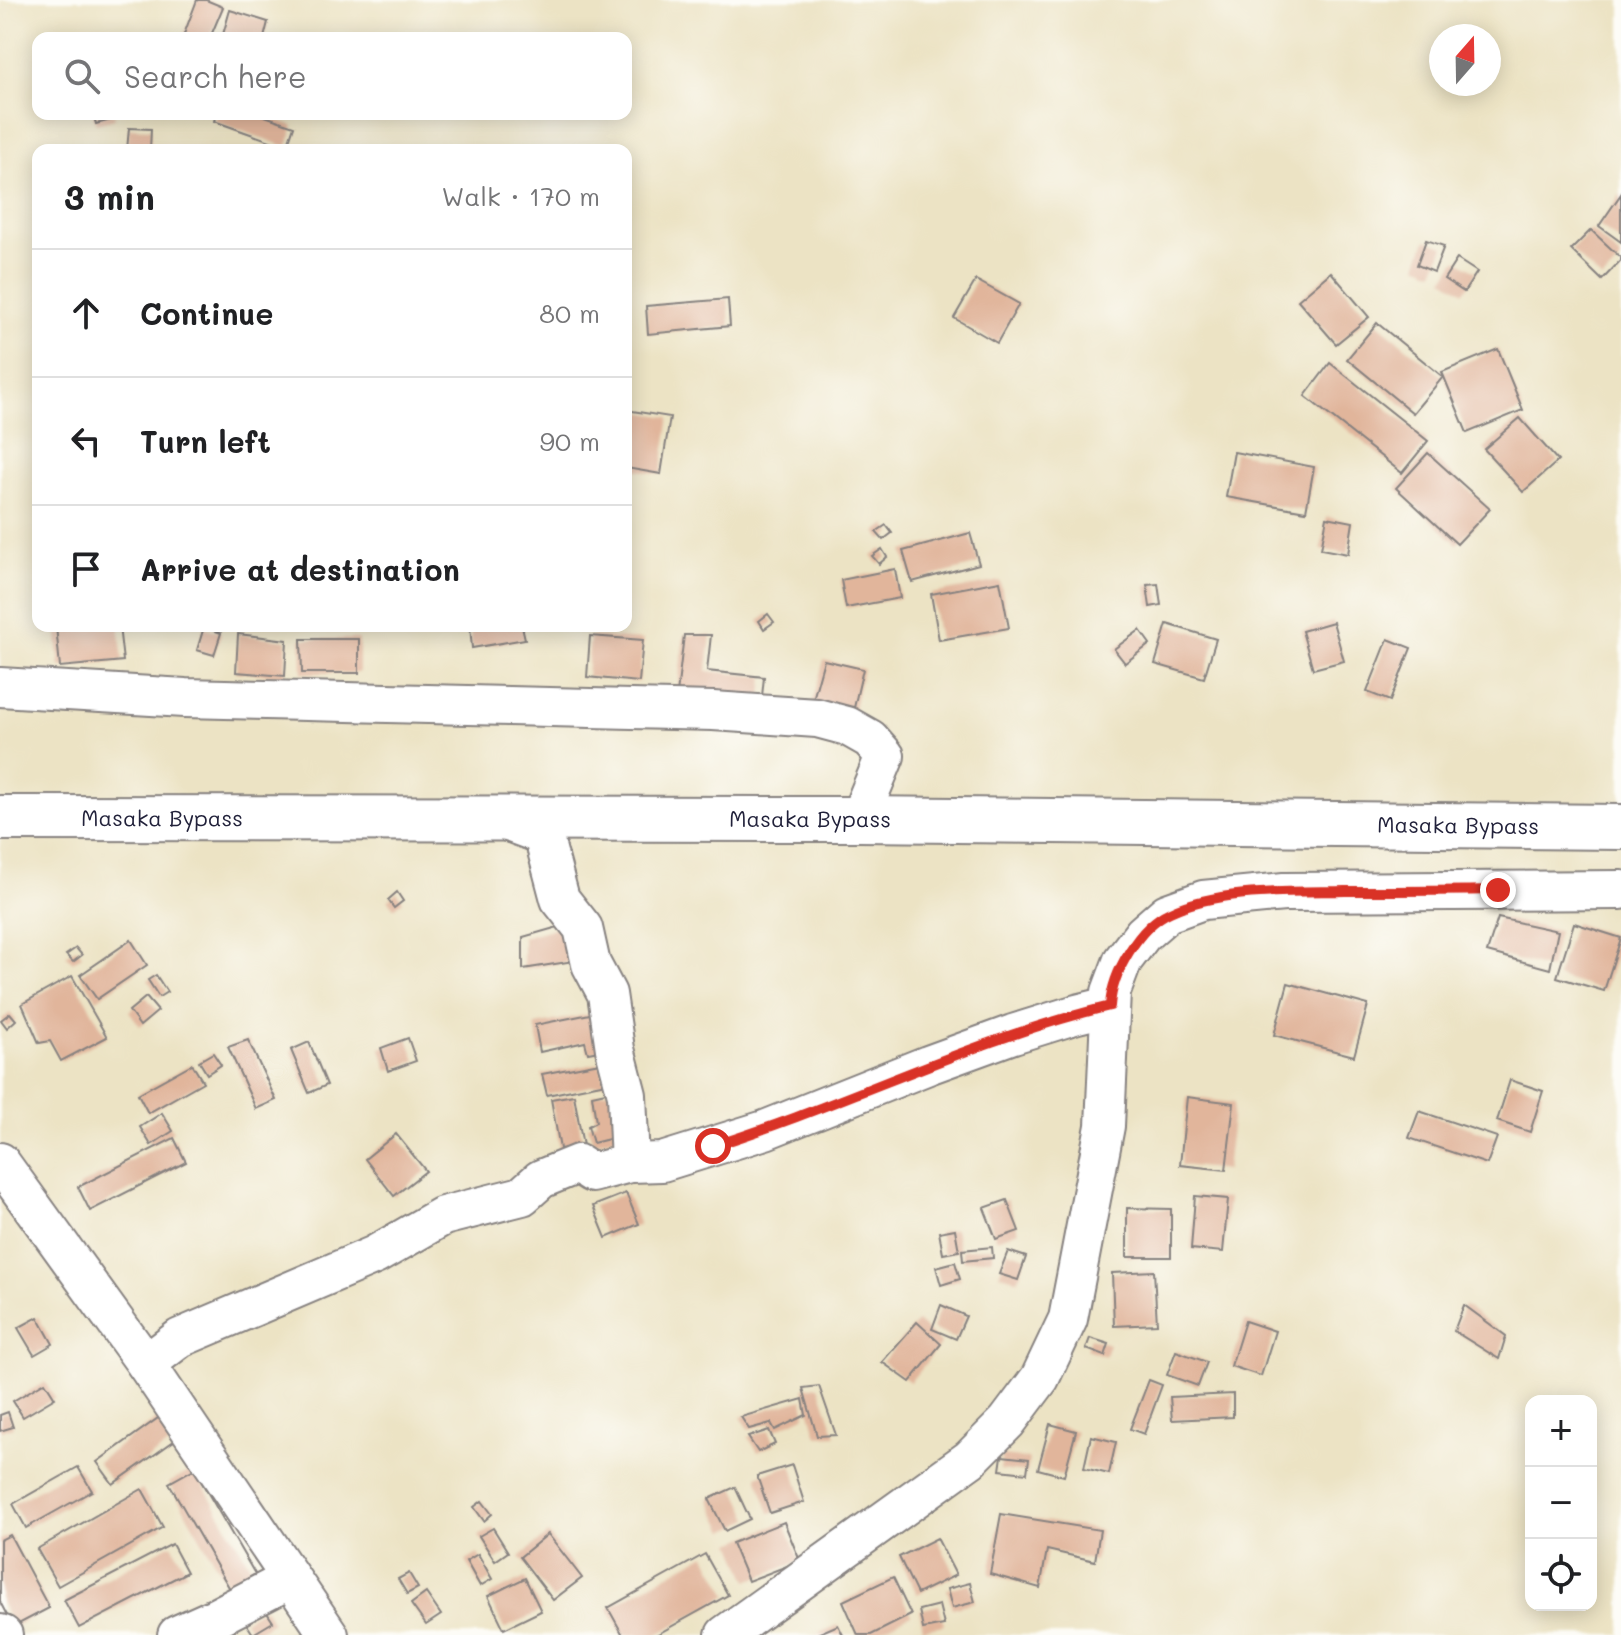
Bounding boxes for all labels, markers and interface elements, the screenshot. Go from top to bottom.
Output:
north arrow [1429,24,1501,96]
search box [32,32,632,120]
icon: search [60,54,104,98]
text: Search here [124,56,307,96]
text: 3 min [64,174,155,219]
text: Walk · 170 m [442,179,600,213]
icon: ahead [64,291,108,335]
text: Continue [140,293,273,333]
text: 80 m [539,296,600,330]
icon: left [64,419,108,463]
text: Turn left [140,421,271,461]
text: 90 m [540,424,600,458]
icon: arrive [64,547,108,591]
text: Arrive at destination [140,549,460,589]
street label: Masaka Bypass [81,803,243,832]
street label: Masaka Bypass [729,804,891,833]
street label: Masaka Bypass [1377,809,1539,840]
route end [1480,872,1516,908]
route start [695,1128,731,1164]
map controls [1525,1395,1597,1611]
button: + [1525,1395,1597,1467]
button: − [1525,1467,1597,1539]
button: locate [1525,1539,1597,1611]

